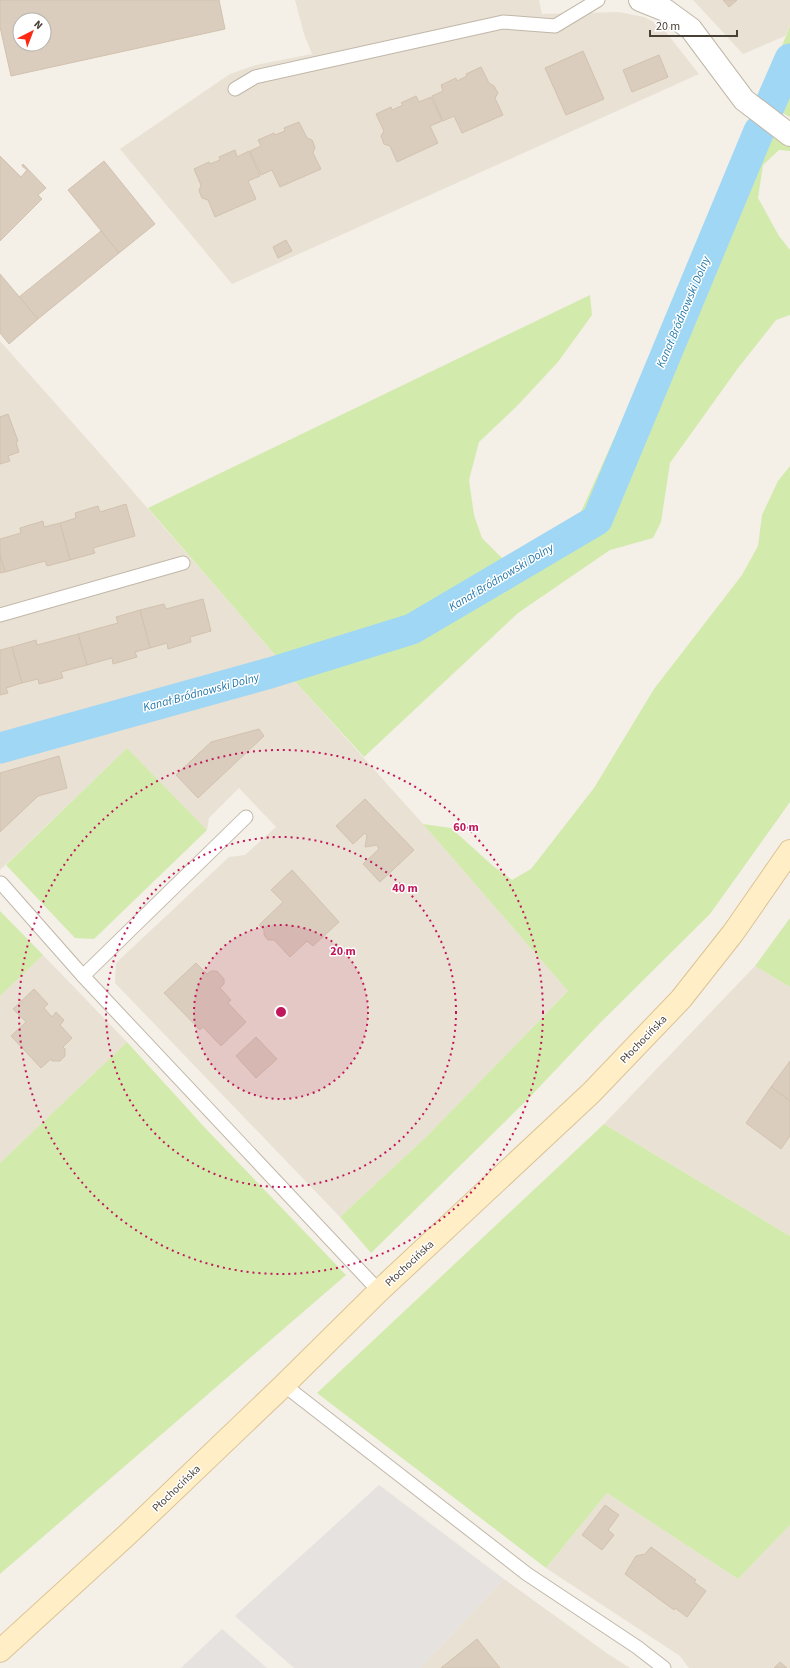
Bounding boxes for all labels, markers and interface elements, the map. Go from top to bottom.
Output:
north arrow [12,12,52,52]
scale bar [650,12,737,38]
text: N [31,17,46,33]
text: 20 m [656,18,680,35]
water label: Kanał Bródnowski Dolny [652,253,715,371]
water label: Kanał Bródnowski Dolny [446,539,557,616]
water label: Kanał Bródnowski Dolny [141,669,262,716]
text: 60 m [453,819,479,836]
text: 40 m [392,880,418,897]
text: 20 m [330,943,356,960]
centre of rings [274,1005,288,1019]
street label: Płochocińska [617,1012,670,1067]
street label: Płochocińska [382,1237,437,1290]
street label: Płochocińska [149,1462,204,1515]

